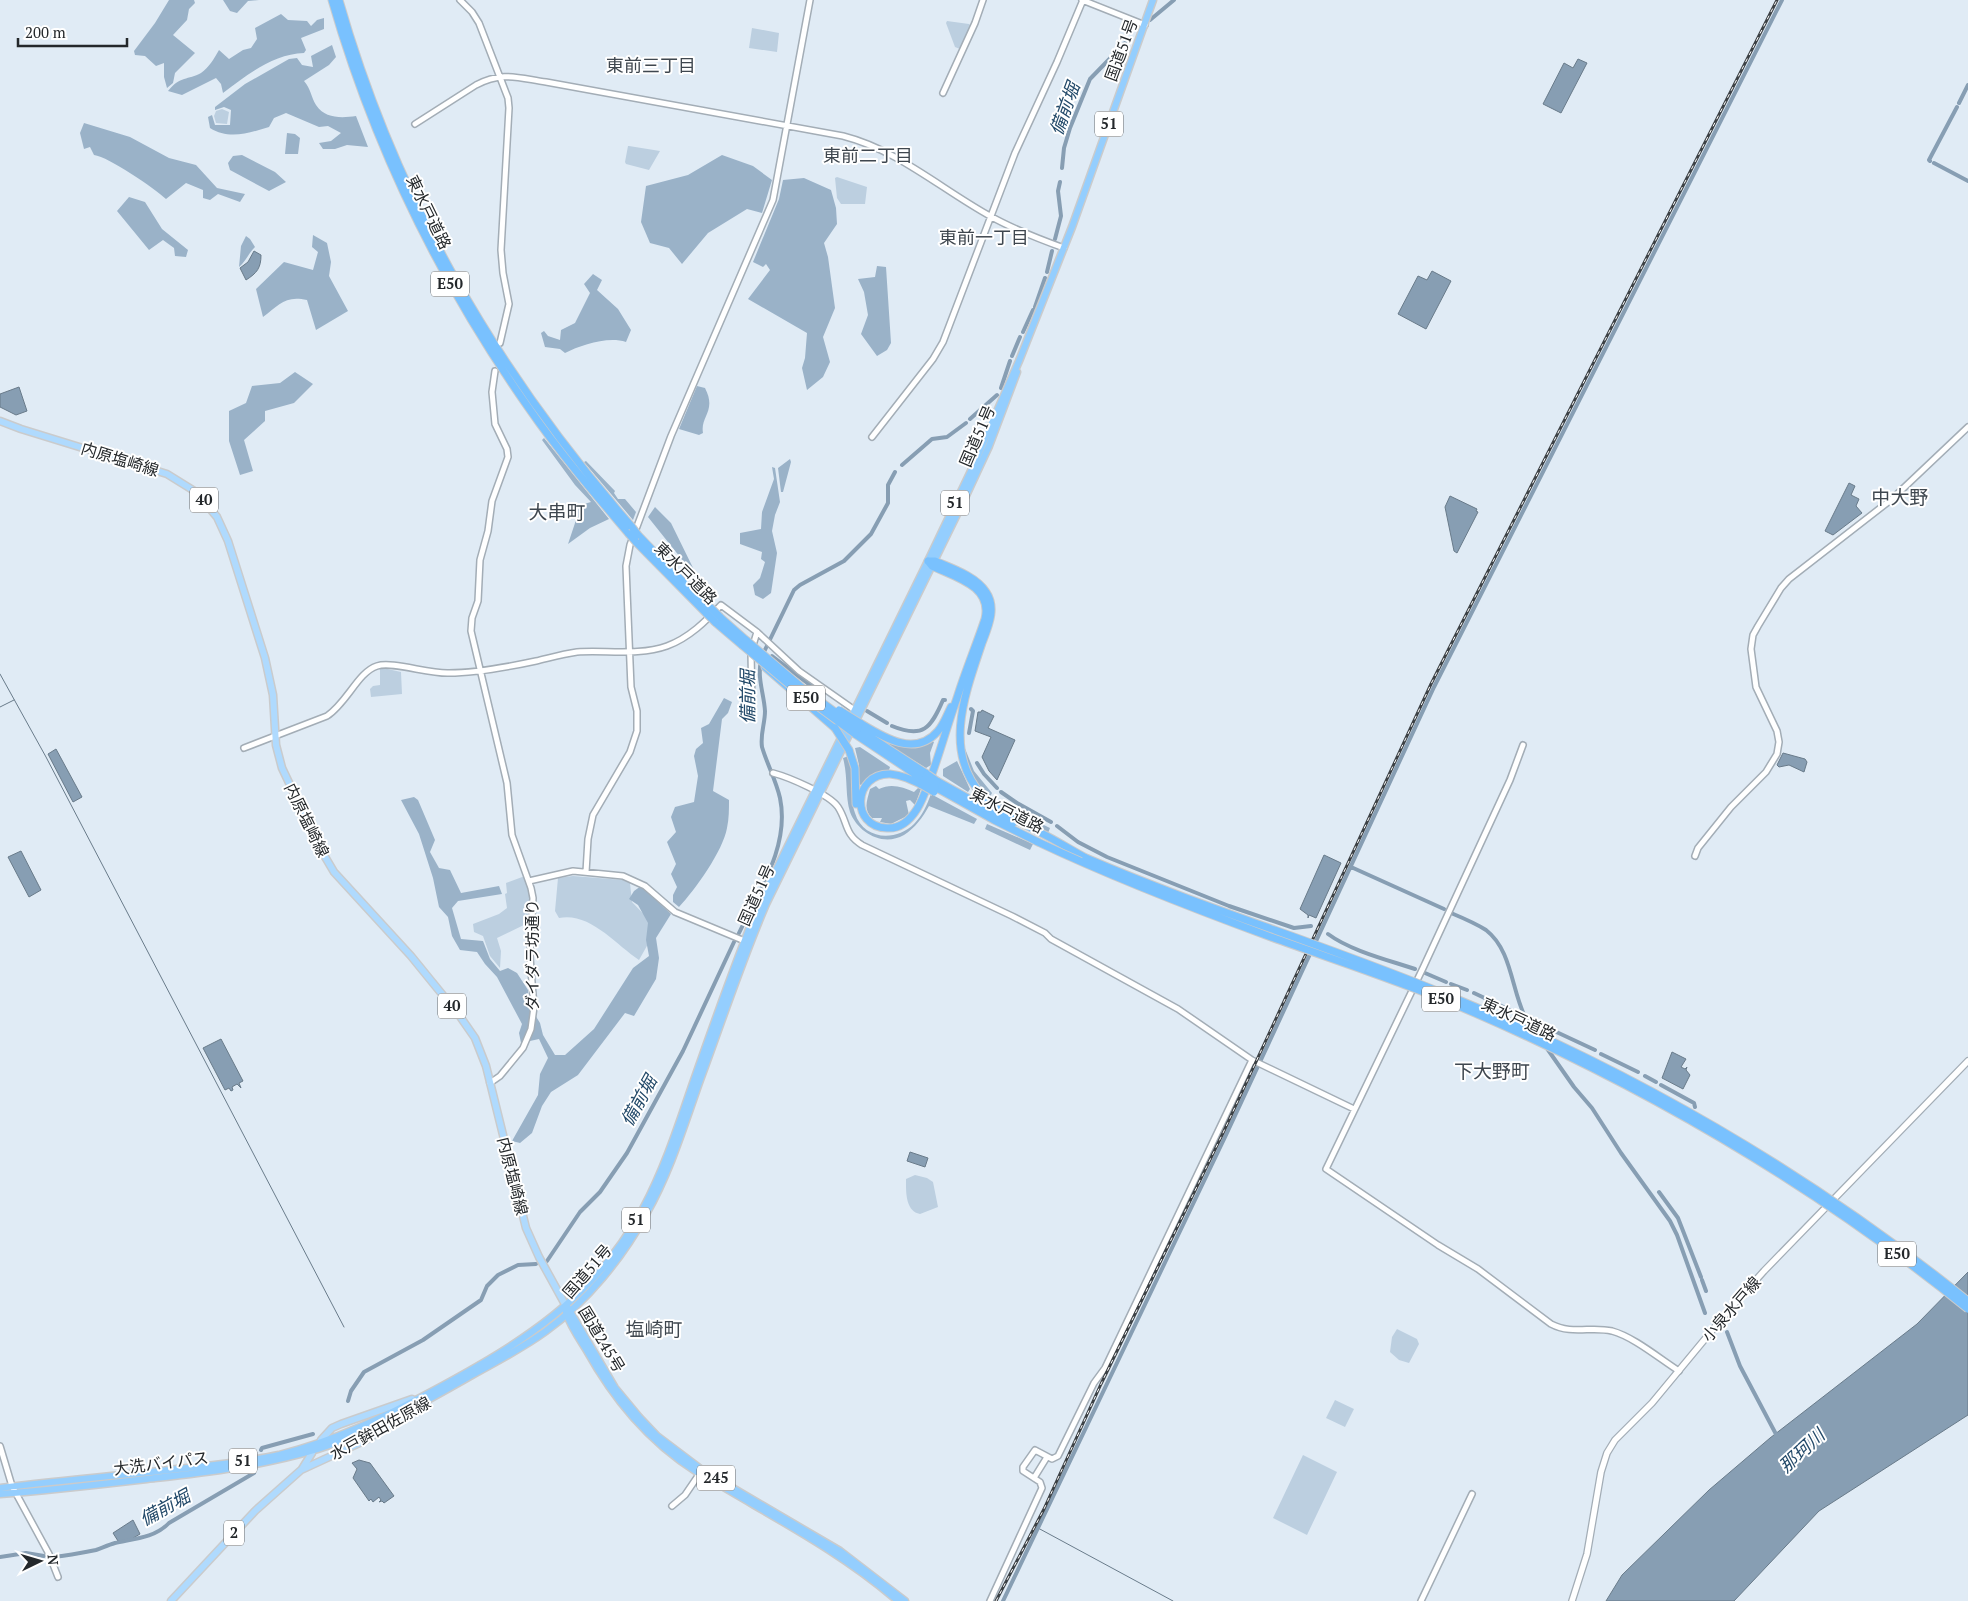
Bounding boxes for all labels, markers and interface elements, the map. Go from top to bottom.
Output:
scale bar [18,15,126,47]
street label: 国道51号 [1100,16,1142,84]
text: 200 m [25,22,66,42]
district label: 東前三丁目 [606,53,696,77]
water label: 備前堀 [1044,76,1086,138]
road number: 51 [1095,112,1123,136]
district label: 東前二丁目 [823,143,913,167]
street label: 東水戸道路 [402,171,456,253]
district label: 東前一丁目 [939,225,1029,249]
road number: E50 [431,272,469,296]
street label: 国道51号 [954,402,1000,470]
street label: 内原塩崎線 [79,437,161,481]
district label: 中大野 [1871,484,1929,509]
road number: 40 [190,488,218,512]
road number: 51 [941,490,969,516]
district label: 大串町 [528,499,586,524]
street label: 東水戸道路 [650,537,722,609]
water label: 備前堀 [735,667,759,724]
road number: E50 [787,686,825,710]
street label: 内原塩崎線 [280,779,334,861]
street label: 東水戸道路 [966,782,1048,838]
street label: 国道51号 [733,861,779,929]
street label: ダイダラ坊通り [521,899,543,1011]
road number: E50 [1422,986,1460,1012]
street label: 東水戸道路 [1478,992,1560,1046]
road number: 40 [438,994,466,1018]
district label: 下大野町 [1454,1058,1530,1083]
water label: 備前堀 [615,1068,663,1130]
street label: 内原塩崎線 [493,1135,533,1217]
road number: 51 [622,1208,650,1232]
street label: 国道51号 [557,1239,617,1303]
road number: E50 [1878,1242,1916,1266]
street label: 小泉水戸線 [1696,1272,1766,1346]
street label: 国道245号 [574,1302,630,1376]
district label: 塩崎町 [625,1316,683,1341]
street label: 水戸鉾田佐原線 [326,1391,434,1465]
water label: 那珂川 [1773,1422,1831,1477]
street label: 大洗バイパス [112,1446,210,1480]
road number: 51 [229,1448,257,1474]
road number: 245 [697,1466,735,1490]
water label: 備前堀 [135,1482,197,1531]
road number: 2 [224,1520,244,1546]
north arrow [15,1536,65,1586]
text: N [44,1554,63,1566]

